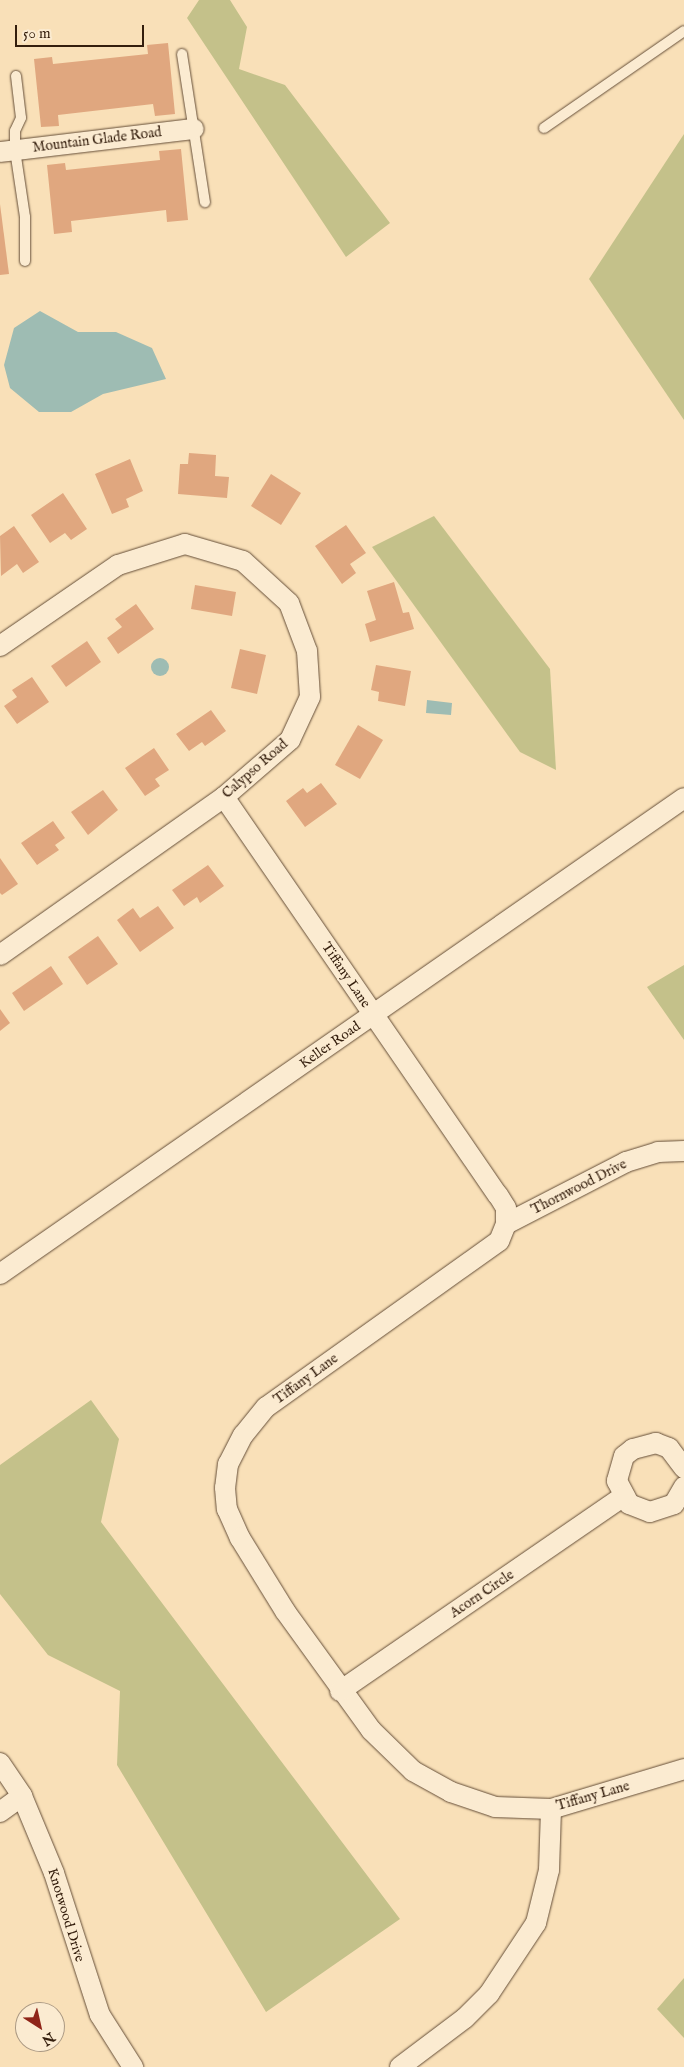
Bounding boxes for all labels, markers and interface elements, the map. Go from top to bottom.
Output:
scale bar [18,15,146,47]
text: 50 m [23,24,51,43]
street label: Mountain Glade Road [32,124,162,156]
street label: Calypso Road [219,736,291,802]
street label: Tiffany Lane [318,939,374,1011]
street label: Keller Road [296,1018,364,1072]
street label: Thornwood Drive [528,1156,630,1218]
street label: Tiffany Lane [271,1350,341,1408]
street label: Acorn Circle [447,1566,517,1622]
street label: Tiffany Lane [554,1778,632,1814]
street label: Knotwood Drive [44,1866,88,1964]
north arrow [15,2002,65,2052]
text: N [38,2028,58,2049]

